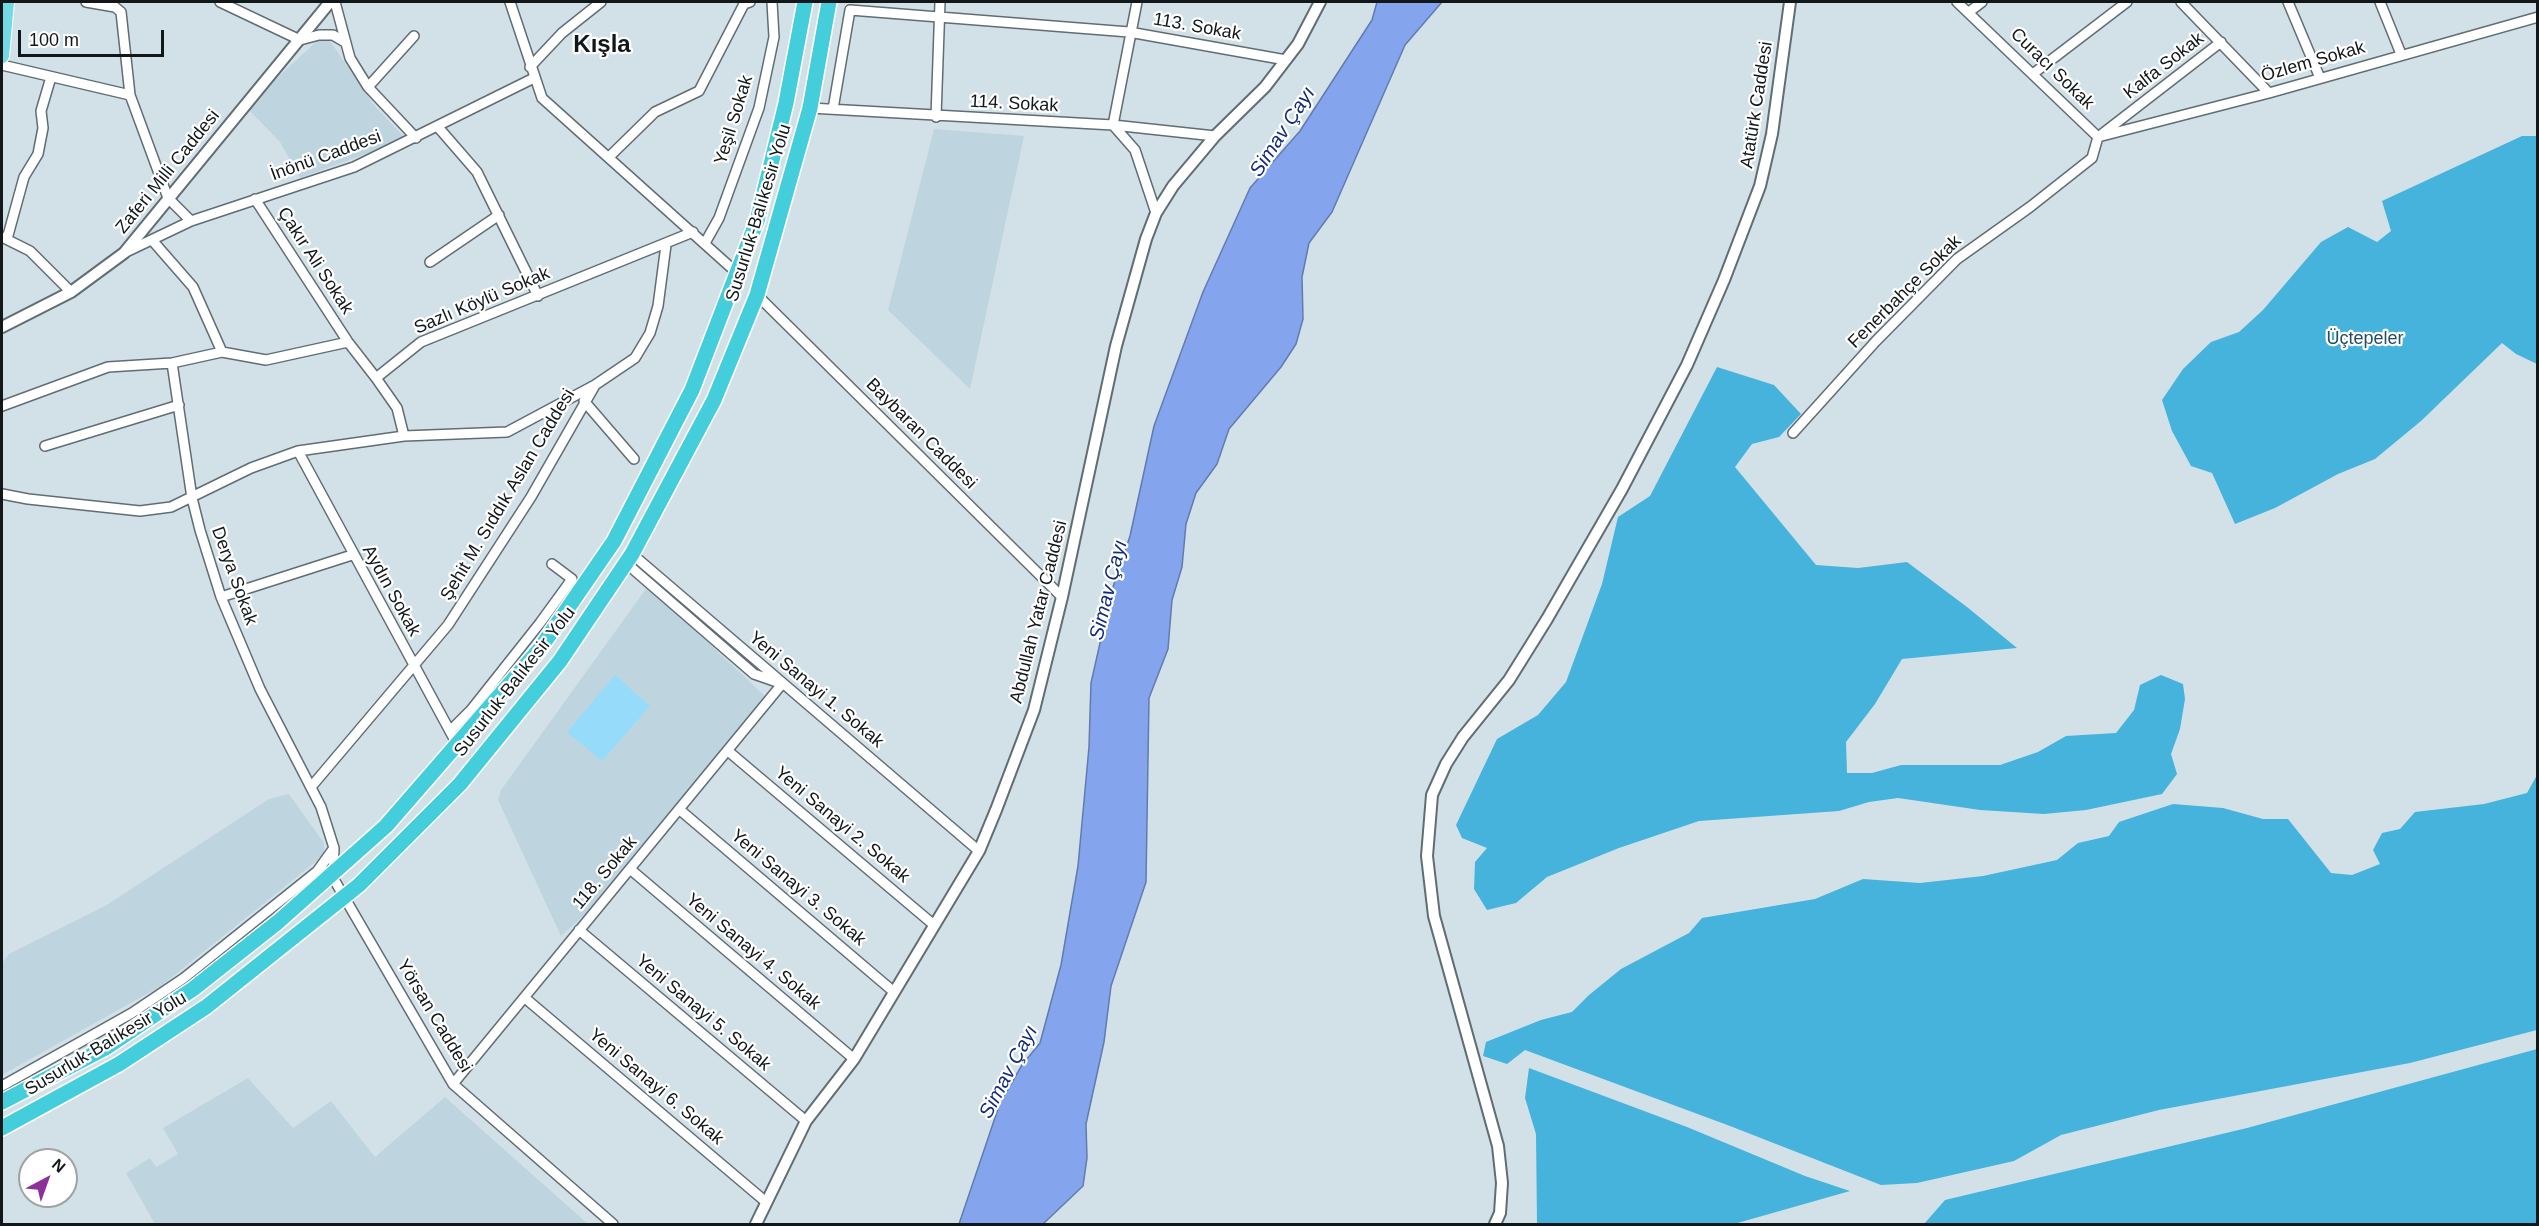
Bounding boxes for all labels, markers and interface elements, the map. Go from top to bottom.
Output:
street label: 113. Sokak [1151,9,1243,45]
scale bar [21,18,166,56]
street label: Curacı Sokak [2006,24,2098,114]
street label: Kalfa Sokak [2120,28,2208,104]
text: 100 m [29,30,79,50]
district label: Kışla [573,31,631,59]
street label: Özlem Sokak [2259,37,2367,87]
street label: Atatürk Caddesi [1736,40,1778,170]
street label: Yeşil Sokak [710,73,758,167]
water label: Simav Çayı [1245,83,1321,181]
street label: 114. Sokak [969,91,1059,117]
street label: Zaferi Milli Caddesi [111,106,225,238]
street label: Susurluk-Balıkesir Yolu [722,122,796,304]
street label: İnönü Caddesi [268,126,384,186]
street label: Çakır Ali Sokak [272,204,358,318]
street label: Fenerbahçe Sokak [1844,231,1966,353]
street label: Sazlı Köylü Sokak [411,263,553,339]
park label: Üçtepeler [2326,328,2404,350]
street label: Baybaran Caddesi [861,374,981,494]
street label: Şehit M. Sıddık Aslan Caddesi [436,385,580,605]
street label: Abdullah Yatar Caddesi [1006,518,1072,706]
street label: Derya Sokak [206,524,262,628]
water label: Simav Çayı [1085,537,1133,643]
street label: Aydın Sokak [357,542,425,640]
street label: Susurluk-Balıkesir Yolu [450,603,580,761]
street label: Yeni Sanayi 1. Sokak [744,627,888,753]
street label: Yeni Sanayi 2. Sokak [770,762,914,888]
street label: Yeni Sanayi 3. Sokak [726,825,870,951]
street label: 118. Sokak [568,832,642,914]
street label: Yeni Sanayi 4. Sokak [681,889,825,1015]
street label: Yeni Sanayi 5. Sokak [631,950,775,1076]
street label: Yörsan Caddesi [392,956,476,1076]
street label: Susurluk-Balıkesir Yolu [21,987,191,1101]
water label: Simav Çayı [974,1021,1044,1123]
street label: Yeni Sanayi 6. Sokak [584,1024,728,1150]
north arrow [18,1148,78,1208]
text: N [49,1155,69,1176]

